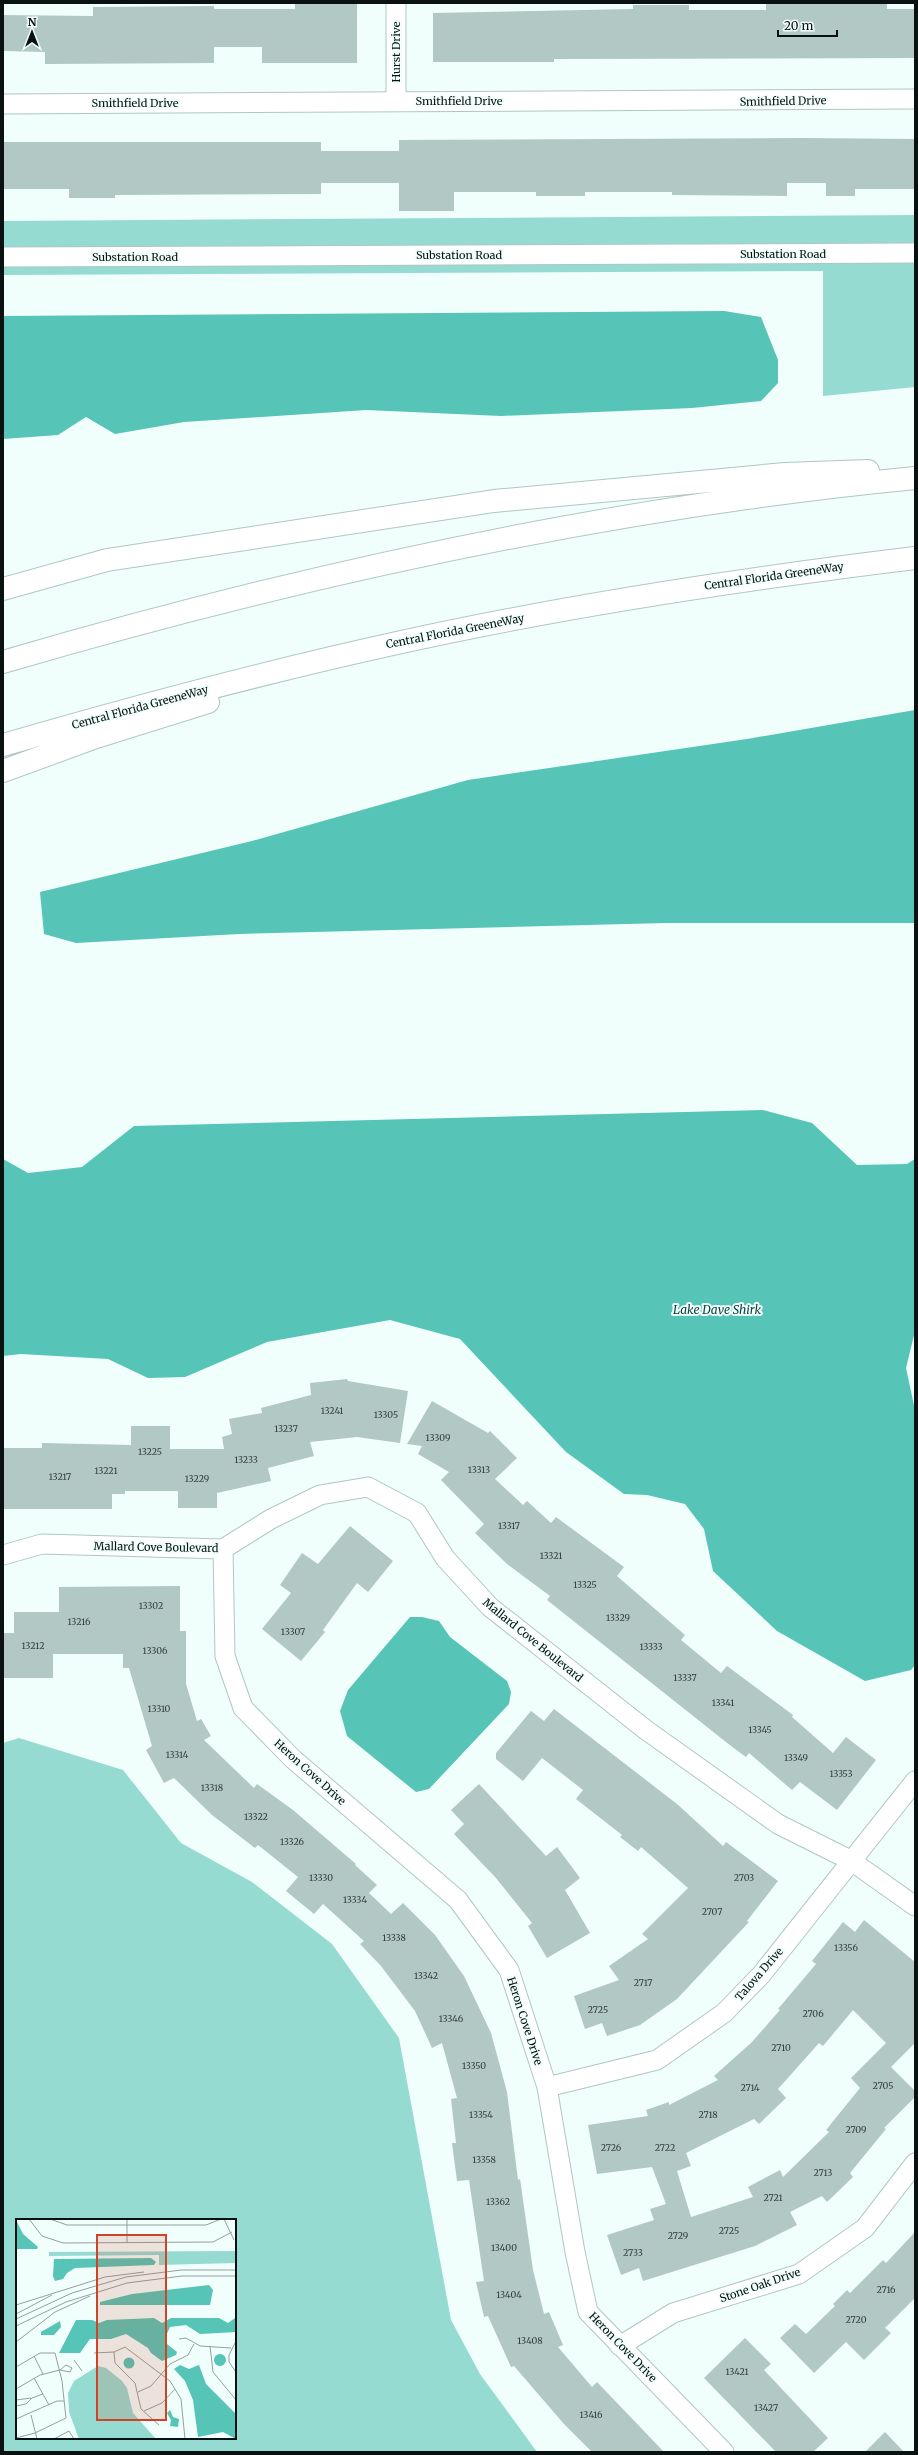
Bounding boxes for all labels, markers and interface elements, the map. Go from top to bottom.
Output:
north arrow [12,12,52,52]
scale bar [778,12,837,38]
text: N [28,15,37,29]
text: 20 m [784,18,813,33]
street label: Hurst Drive [389,21,403,83]
street label: Smithfield Drive [739,93,827,109]
street label: Smithfield Drive [416,94,503,108]
street label: Smithfield Drive [92,96,179,110]
street label: Substation Road [740,247,826,261]
street label: Substation Road [416,248,502,262]
street label: Substation Road [92,250,178,264]
street label: Central Florida GreeneWay [703,559,845,593]
street label: Central Florida GreeneWay [385,611,526,651]
street label: Central Florida GreeneWay [70,682,210,732]
water label: Lake Dave Shirk [673,1302,761,1317]
house number: 13241 [321,1405,343,1416]
house number: 13305 [374,1409,398,1420]
house number: 13237 [274,1423,298,1434]
house number: 13309 [426,1432,450,1443]
house number: 13225 [138,1446,162,1457]
house number: 13233 [234,1454,258,1465]
house number: 13313 [468,1464,490,1475]
house number: 13221 [95,1465,117,1476]
house number: 13217 [49,1471,71,1482]
house number: 13229 [185,1473,209,1484]
house number: 13317 [498,1520,520,1531]
street label: Mallard Cove Boulevard [93,1539,219,1555]
house number: 13321 [540,1550,562,1561]
house number: 13325 [573,1579,597,1590]
street label: Mallard Cove Boulevard [480,1595,586,1685]
house number: 13302 [139,1600,163,1611]
house number: 13329 [606,1612,630,1623]
house number: 13216 [68,1616,91,1627]
house number: 13307 [281,1626,305,1637]
house number: 13212 [21,1640,45,1651]
house number: 13333 [639,1641,663,1652]
house number: 13306 [143,1645,168,1656]
house number: 13337 [673,1672,697,1683]
house number: 13341 [712,1697,734,1708]
house number: 13310 [148,1703,171,1714]
house number: 13345 [748,1724,772,1735]
street label: Heron Cove Drive [271,1736,349,1808]
house number: 13314 [166,1749,189,1760]
house number: 13349 [784,1752,808,1763]
house number: 13353 [829,1768,853,1779]
house number: 13318 [201,1782,223,1793]
house number: 13322 [244,1811,268,1822]
house number: 13326 [280,1836,305,1847]
house number: 13330 [309,1872,333,1883]
house number: 2703 [734,1872,754,1883]
house number: 13334 [343,1894,367,1905]
house number: 2707 [702,1906,722,1917]
house number: 13338 [382,1932,406,1943]
house number: 13356 [834,1942,858,1953]
street label: Talova Drive [732,1944,786,2004]
house number: 13342 [414,1970,438,1981]
street label: Heron Cove Drive [504,1975,546,2067]
house number: 2717 [634,1977,652,1988]
house number: 2725 [588,2004,608,2015]
house number: 2706 [802,2008,824,2019]
house number: 13346 [439,2013,464,2024]
house number: 2710 [771,2042,791,2053]
house number: 13350 [462,2060,486,2071]
house number: 2705 [873,2080,893,2091]
house number: 2714 [740,2082,760,2093]
house number: 13354 [469,2109,493,2120]
house number: 2718 [698,2109,718,2120]
house number: 2709 [845,2124,867,2135]
house number: 2726 [601,2142,622,2153]
house number: 2722 [655,2142,675,2153]
house number: 13358 [472,2154,496,2165]
house number: 2713 [814,2167,832,2178]
house number: 2721 [763,2192,783,2203]
house number: 13362 [486,2196,510,2207]
inset map [16,2219,236,2439]
house number: 2725 [719,2225,739,2236]
house number: 2729 [668,2230,688,2241]
house number: 13400 [491,2242,517,2253]
house number: 2733 [623,2247,643,2258]
street label: Stone Oak Drive [718,2265,803,2305]
house number: 2716 [876,2284,896,2295]
house number: 13404 [496,2289,522,2300]
street label: Heron Cove Drive [586,2309,660,2385]
house number: 2720 [845,2314,867,2325]
house number: 13408 [517,2335,543,2346]
house number: 13421 [725,2366,749,2377]
house number: 13427 [754,2402,778,2413]
house number: 13416 [580,2409,603,2420]

